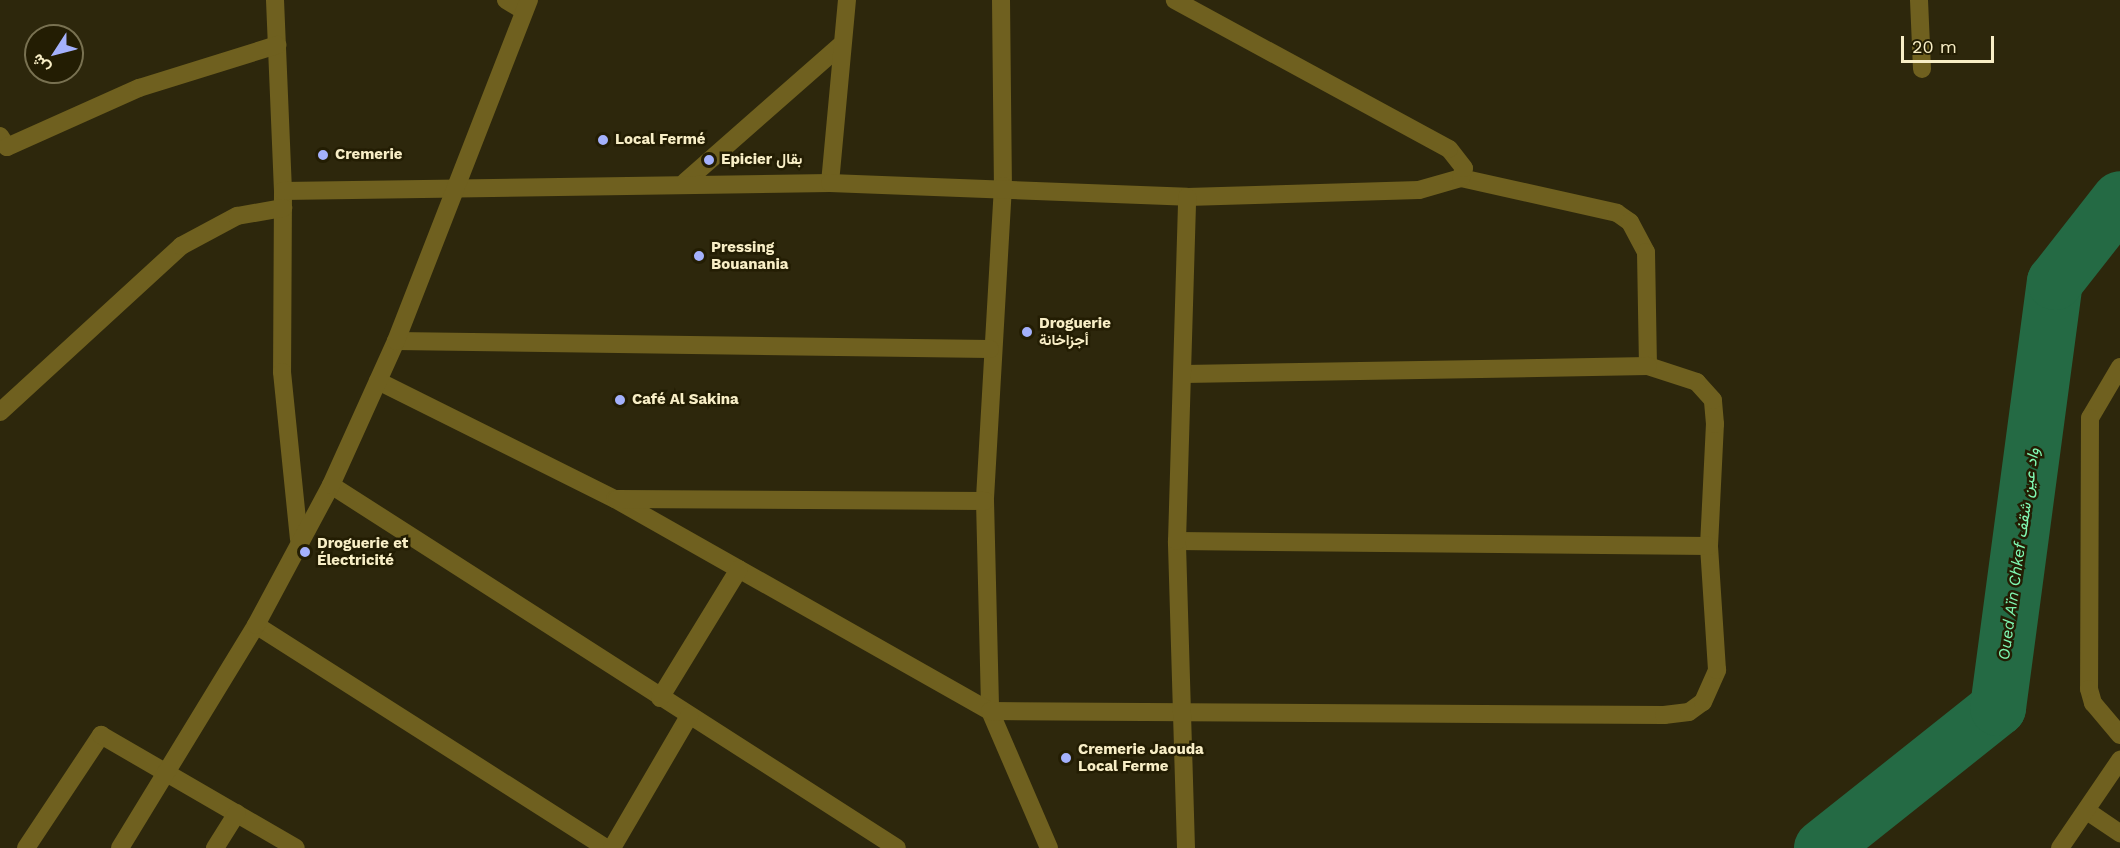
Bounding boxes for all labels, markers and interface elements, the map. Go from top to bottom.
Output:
north arrow [24,24,84,84]
scale bar [1904,24,1997,62]
text: 20 m [1912,36,1957,57]
text: ش [27,50,54,77]
place label: Local Fermé [615,131,706,149]
marker: Local Fermé [596,133,610,147]
place label: Cremerie [335,146,403,164]
marker: Cremerie [316,148,330,162]
place label: Epicier بقال [721,151,803,169]
marker: Epicier بقال [702,153,716,167]
place label: Pressing Bouanania [711,238,789,273]
marker: Pressing Bouanania [692,249,706,263]
place label: Droguerie أجزاخانة [1039,314,1111,349]
marker: Droguerie أجزاخانة [1020,325,1034,339]
place label: Café Al Sakina [632,391,739,409]
marker: Café Al Sakina [613,393,627,407]
water label: Oued Aïn Chkef واد عين شقف [1995,446,2043,662]
place label: Droguerie et Électricité [317,534,408,569]
marker: Droguerie et Électricité [298,545,312,559]
place label: Cremerie Jaouda Local Ferme [1078,740,1204,775]
marker: Cremerie Jaouda Local Ferme [1059,751,1073,765]

